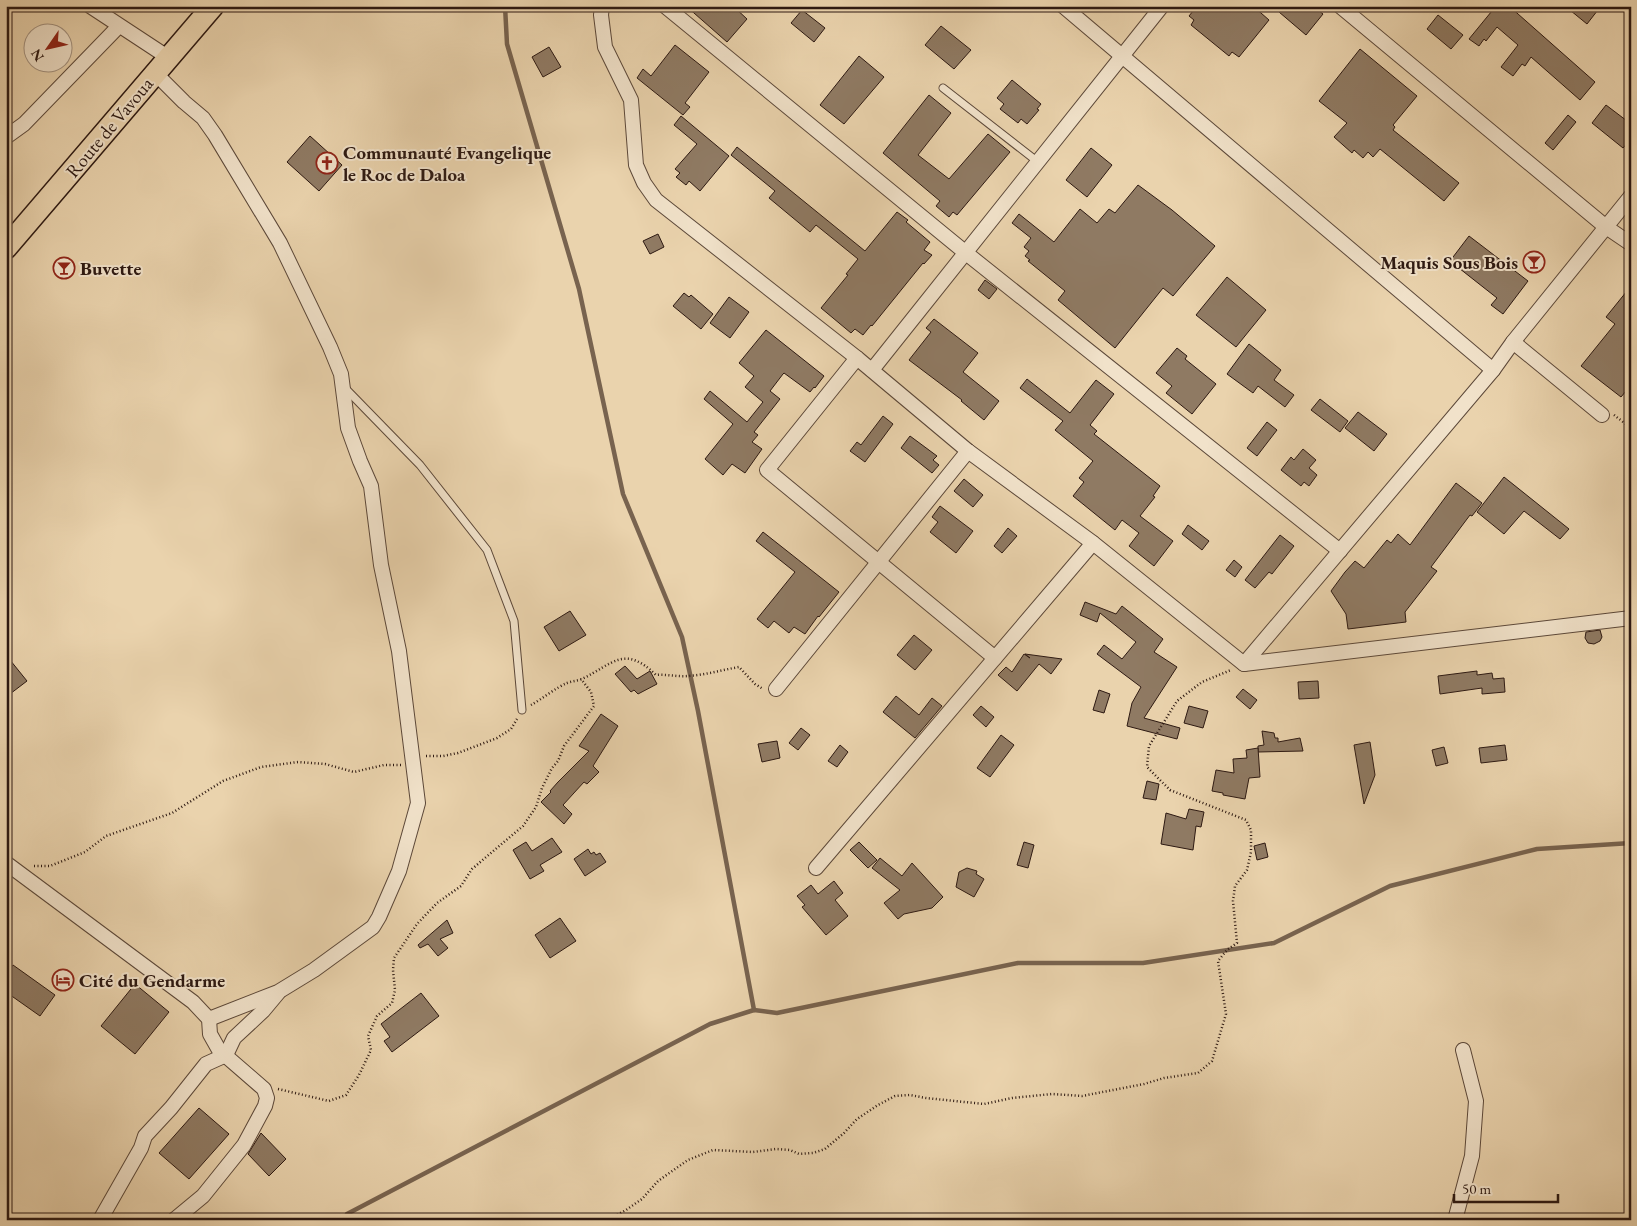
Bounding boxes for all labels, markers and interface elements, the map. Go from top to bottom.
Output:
north arrow [22,22,72,72]
text: N [26,45,48,65]
street label: Route de Vavoua [60,72,159,183]
place label: Communauté Evangelique le Roc de Daloa [343,140,551,187]
church icon: Communauté Evangelique le Roc de Daloa [315,151,339,175]
place label: Maquis Sous Bois [1380,250,1518,275]
bar icon: Maquis Sous Bois [1522,250,1546,274]
bar icon: Buvette [52,256,76,280]
place label: Buvette [80,256,141,281]
hotel icon: Cité du Gendarme [51,968,75,992]
place label: Cité du Gendarme [79,968,225,993]
scale bar [1454,1171,1558,1203]
text: 50 m [1462,1179,1491,1198]

